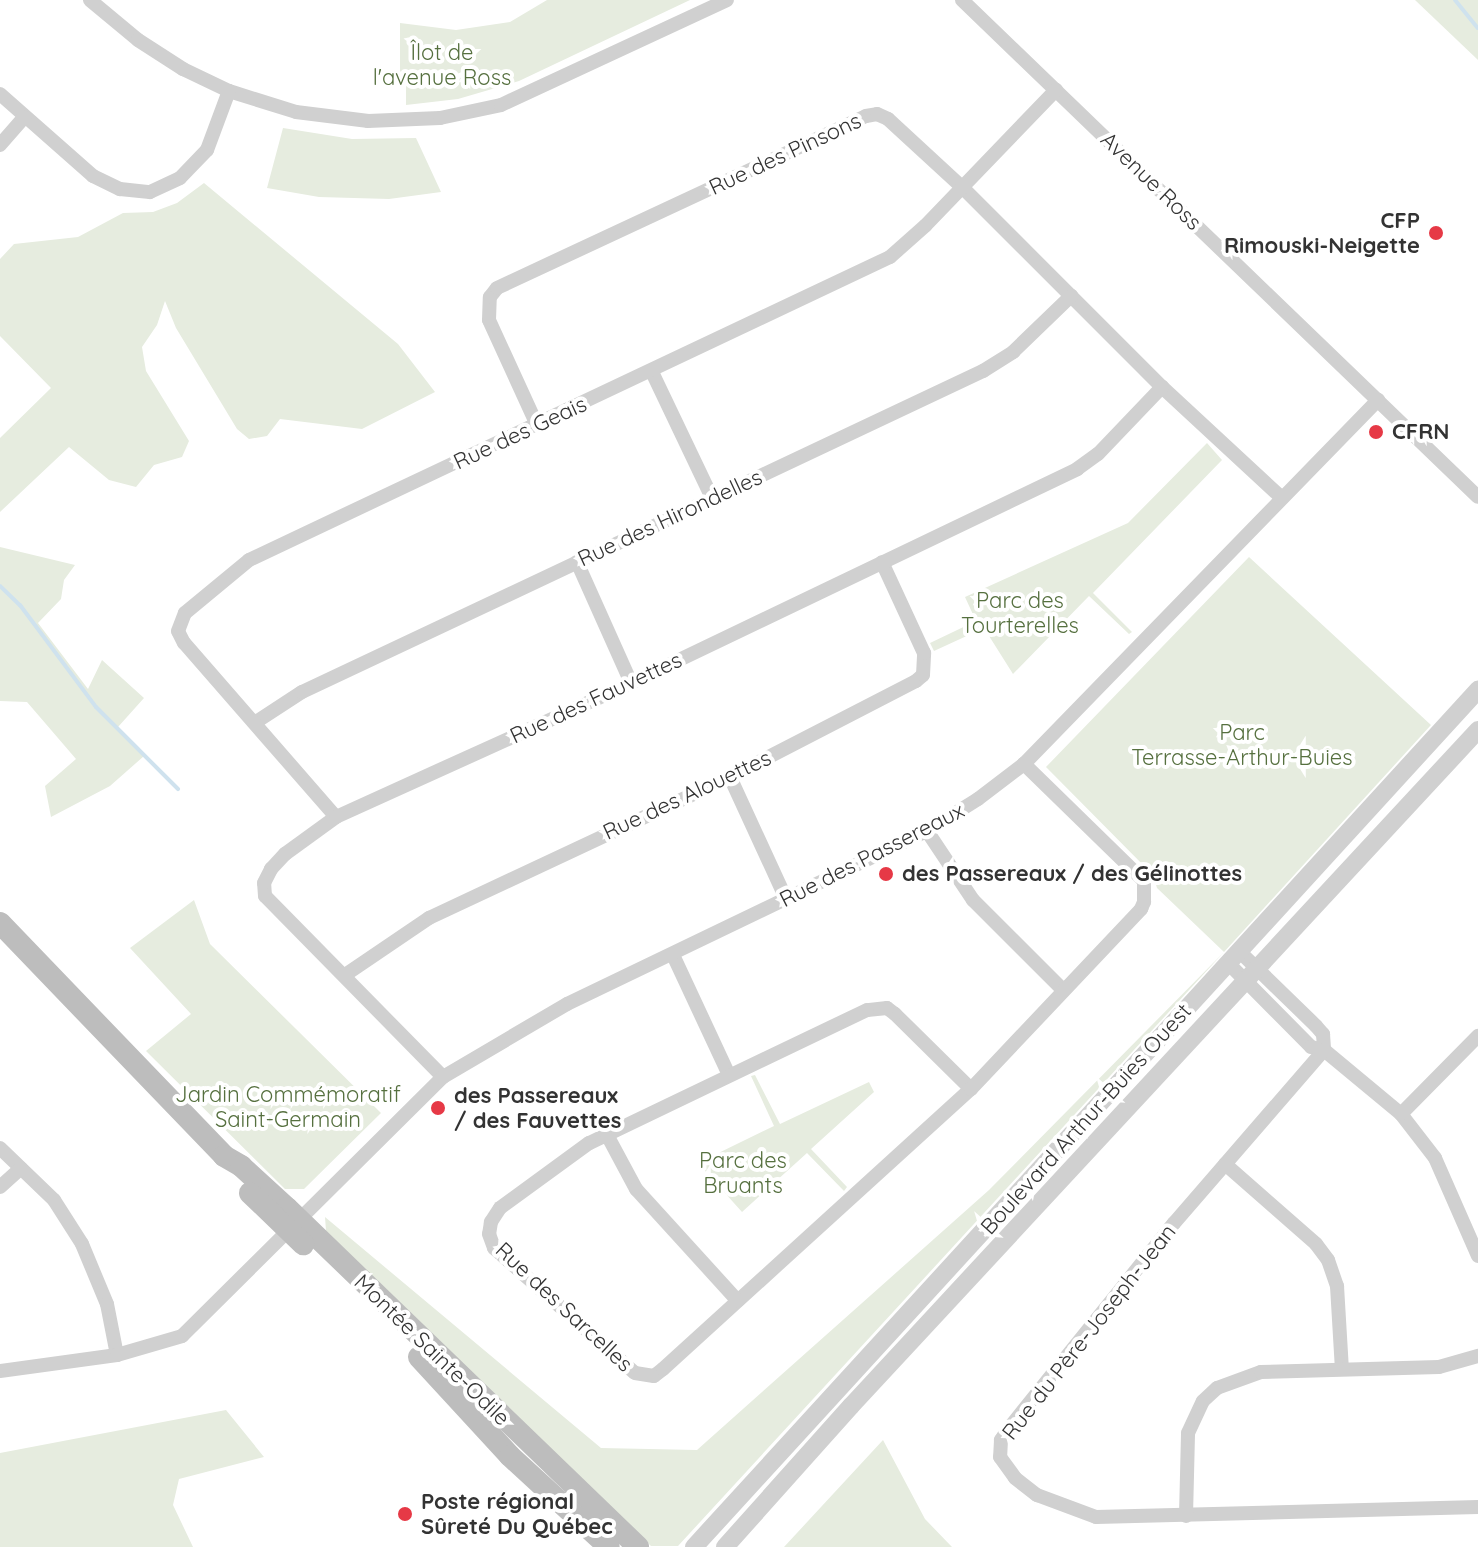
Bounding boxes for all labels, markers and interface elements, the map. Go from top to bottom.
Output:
park label: Îlot de l'avenue Ross [373,39,511,90]
street label: Rue des Pinsons [705,107,865,201]
street label: Avenue Ross [1095,126,1207,236]
place label: CFP Rimouski-Neigette [1224,207,1420,258]
marker: CFP Rimouski-Neigette [1427,224,1445,242]
street label: Rue des Geais [449,391,591,475]
place label: CFRN [1392,419,1449,445]
marker: CFRN [1367,423,1385,441]
street label: Rue des Hirondelles [574,464,766,572]
park label: Parc des Tourterelles [961,587,1079,638]
street label: Rue des Fauvettes [506,647,686,749]
park label: Parc Terrasse-Arthur-Buies [1131,719,1353,770]
street label: Rue des Alouettes [599,744,775,846]
street label: Rue des Passereaux [775,797,969,913]
place label: des Passereaux / des Gélinottes [902,861,1242,887]
marker: des Passereaux / des Gélinottes [877,865,895,883]
street label: Boulevard Arthur-Buies Ouest [975,998,1197,1240]
park label: Jardin Commémoratif Saint-Germain [175,1081,401,1132]
place label: des Passereaux / des Fauvettes [454,1082,621,1134]
marker: des Passereaux / des Fauvettes [429,1099,447,1117]
park label: Parc des Bruants [699,1147,787,1198]
street label: Rue du Père-Joseph-Jean [997,1219,1181,1445]
street label: Rue des Sarcelles [490,1237,638,1377]
street label: Montée Sainte-Odile [349,1269,515,1431]
place label: Poste régional Sûreté Du Québec [421,1488,613,1540]
marker: Poste régional Sûreté Du Québec [396,1505,414,1523]

